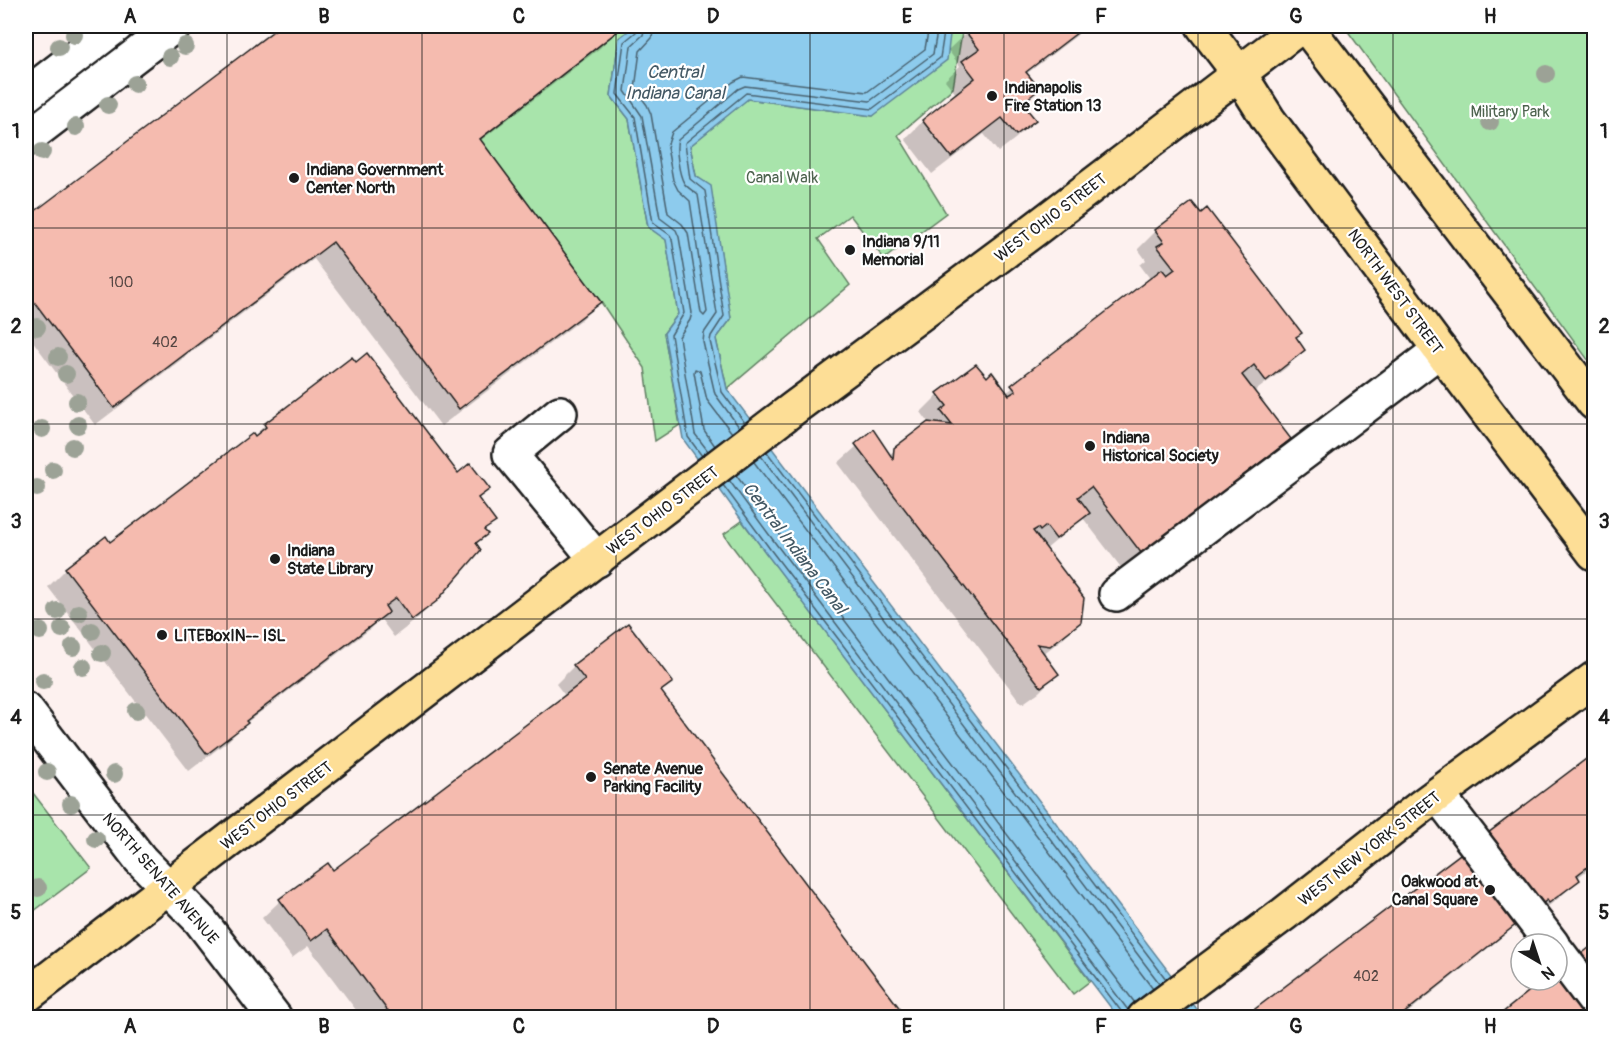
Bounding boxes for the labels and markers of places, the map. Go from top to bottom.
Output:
place label: Indianapolis Fire Station 13 [1004,78,1101,116]
marker: Indianapolis Fire Station 13 [985,89,999,103]
place label: Indiana Government Center North [306,160,444,198]
marker: Indiana Government Center North [287,171,301,185]
place label: Indiana 9/11 Memorial [862,232,940,270]
marker: Indiana 9/11 Memorial [843,243,857,257]
place label: Indiana Historical Society [1102,428,1219,466]
marker: Indiana Historical Society [1083,439,1097,453]
place label: Indiana State Library [287,541,373,579]
marker: Indiana State Library [268,552,282,566]
place label: LITEBoxIN-- ISL [174,626,286,646]
marker: LITEBoxIN-- ISL [155,628,169,642]
place label: Senate Avenue Parking Facility [603,759,704,797]
marker: Senate Avenue Parking Facility [584,770,598,784]
place label: Oakwood at Canal Square [1392,872,1479,910]
marker: Oakwood at Canal Square [1483,883,1497,897]

